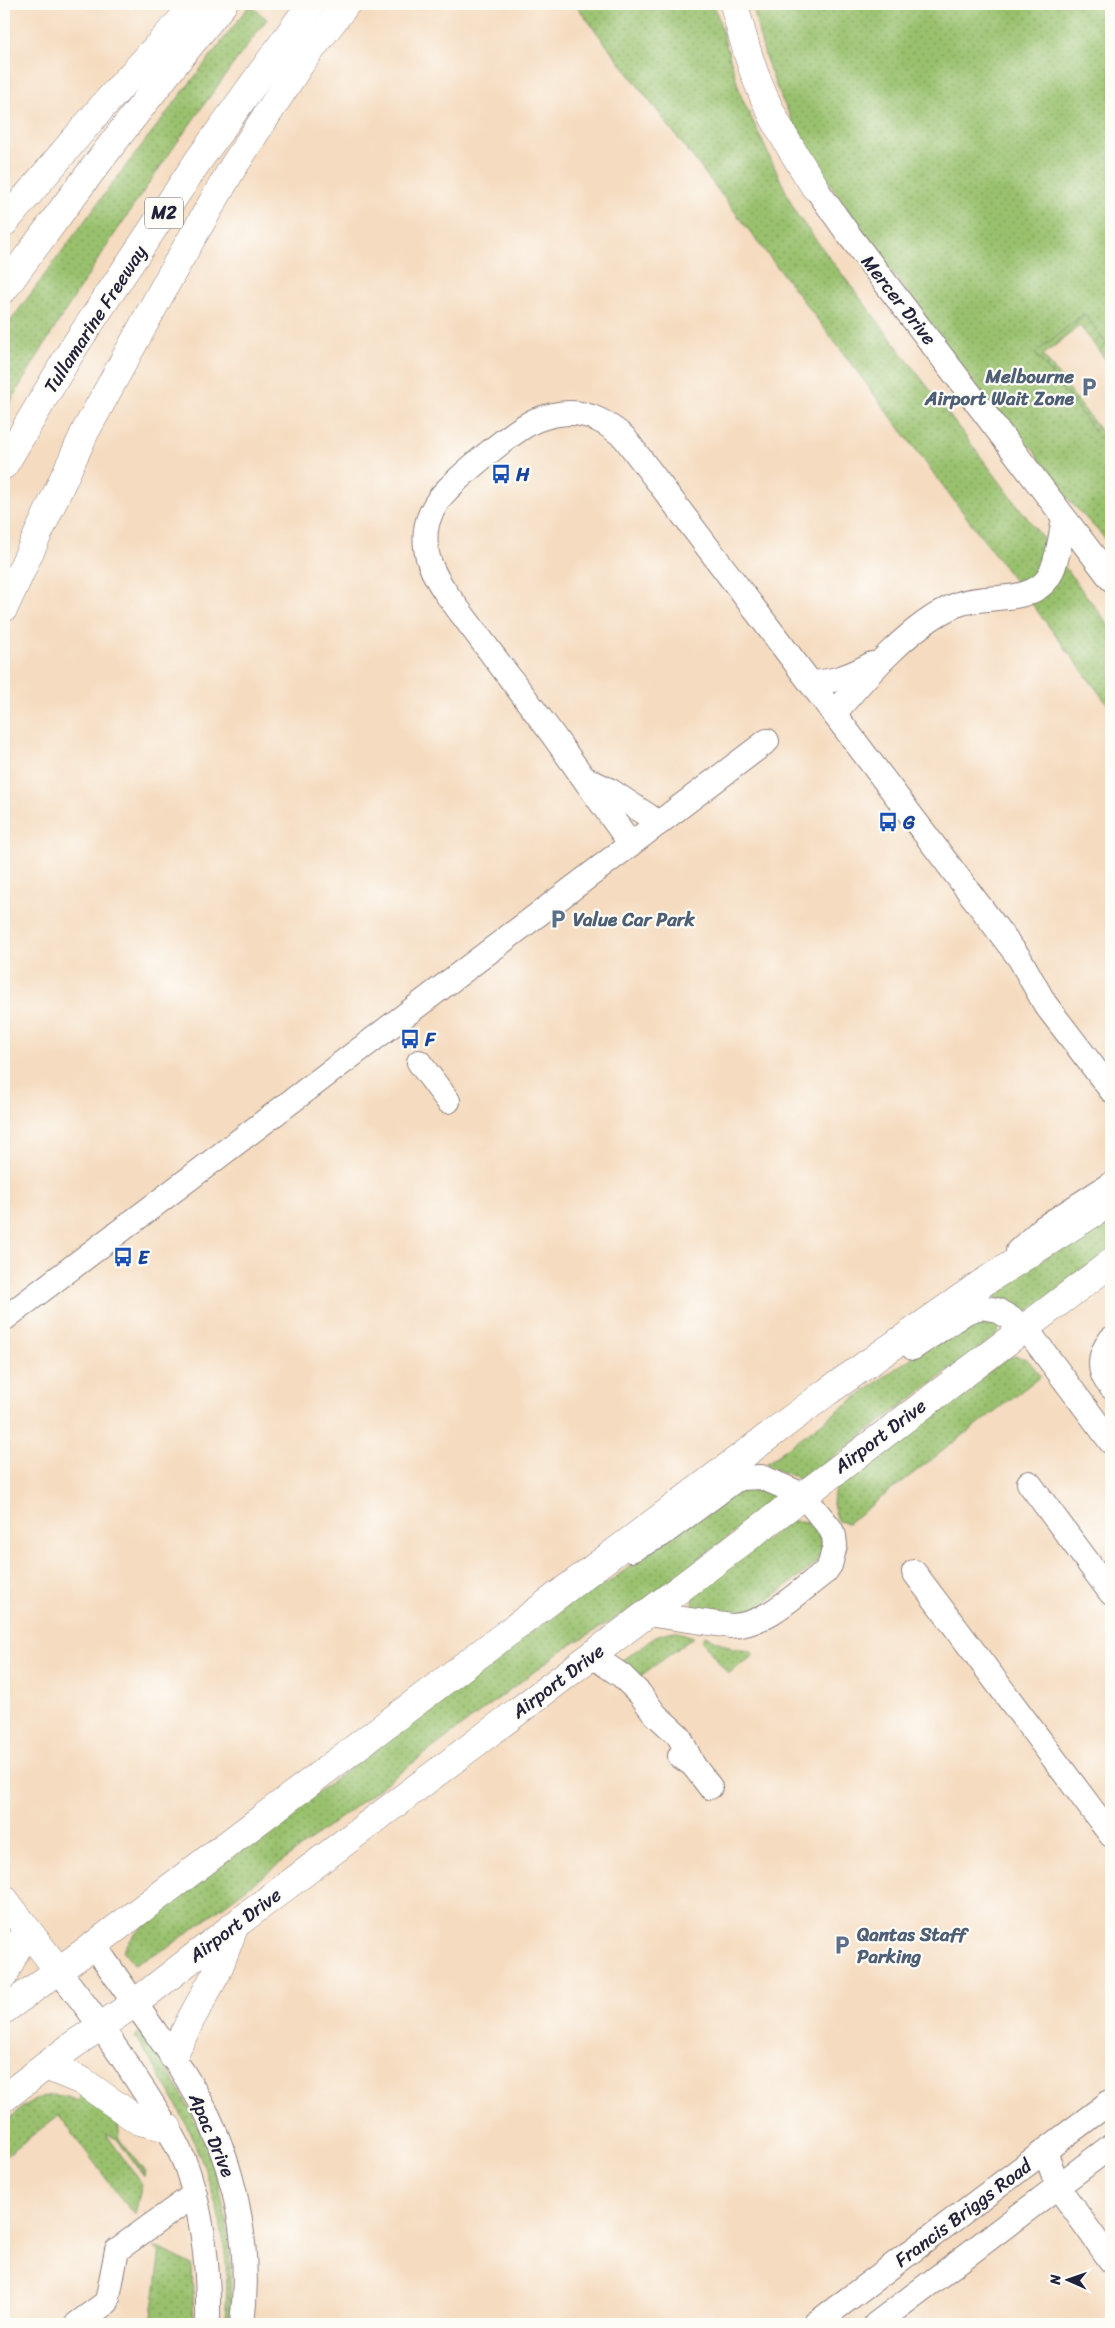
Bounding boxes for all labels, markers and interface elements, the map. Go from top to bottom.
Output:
road number: M2 [145,198,183,228]
street label: Tullamarine Freeway [35,238,156,400]
street label: Mercer Drive [853,247,945,353]
place label: Melbourne Airport Wait Zone [924,360,1075,415]
parking icon: Melbourne Airport Wait Zone [1078,376,1100,398]
place label: H [515,458,530,491]
bus stop icon: H [490,463,512,485]
place label: G [902,806,916,839]
bus stop icon: G [877,811,899,833]
place label: Value Car Park [573,903,696,936]
parking icon: Value Car Park [547,908,569,930]
place label: F [424,1023,437,1056]
bus stop icon: F [399,1028,421,1050]
place label: E [138,1241,150,1274]
bus stop icon: E [112,1246,134,1268]
street label: Airport Drive [826,1390,934,1483]
street label: Airport Drive [504,1635,612,1728]
street label: Airport Drive [181,1879,289,1972]
place label: Qantas Staff Parking [857,1918,969,1973]
parking icon: Qantas Staff Parking [831,1934,853,1956]
street label: Apac Drive [179,2087,245,2182]
street label: Francis Briggs Road [887,2149,1040,2276]
north arrow [1042,2256,1092,2306]
text: N [1043,2274,1068,2286]

